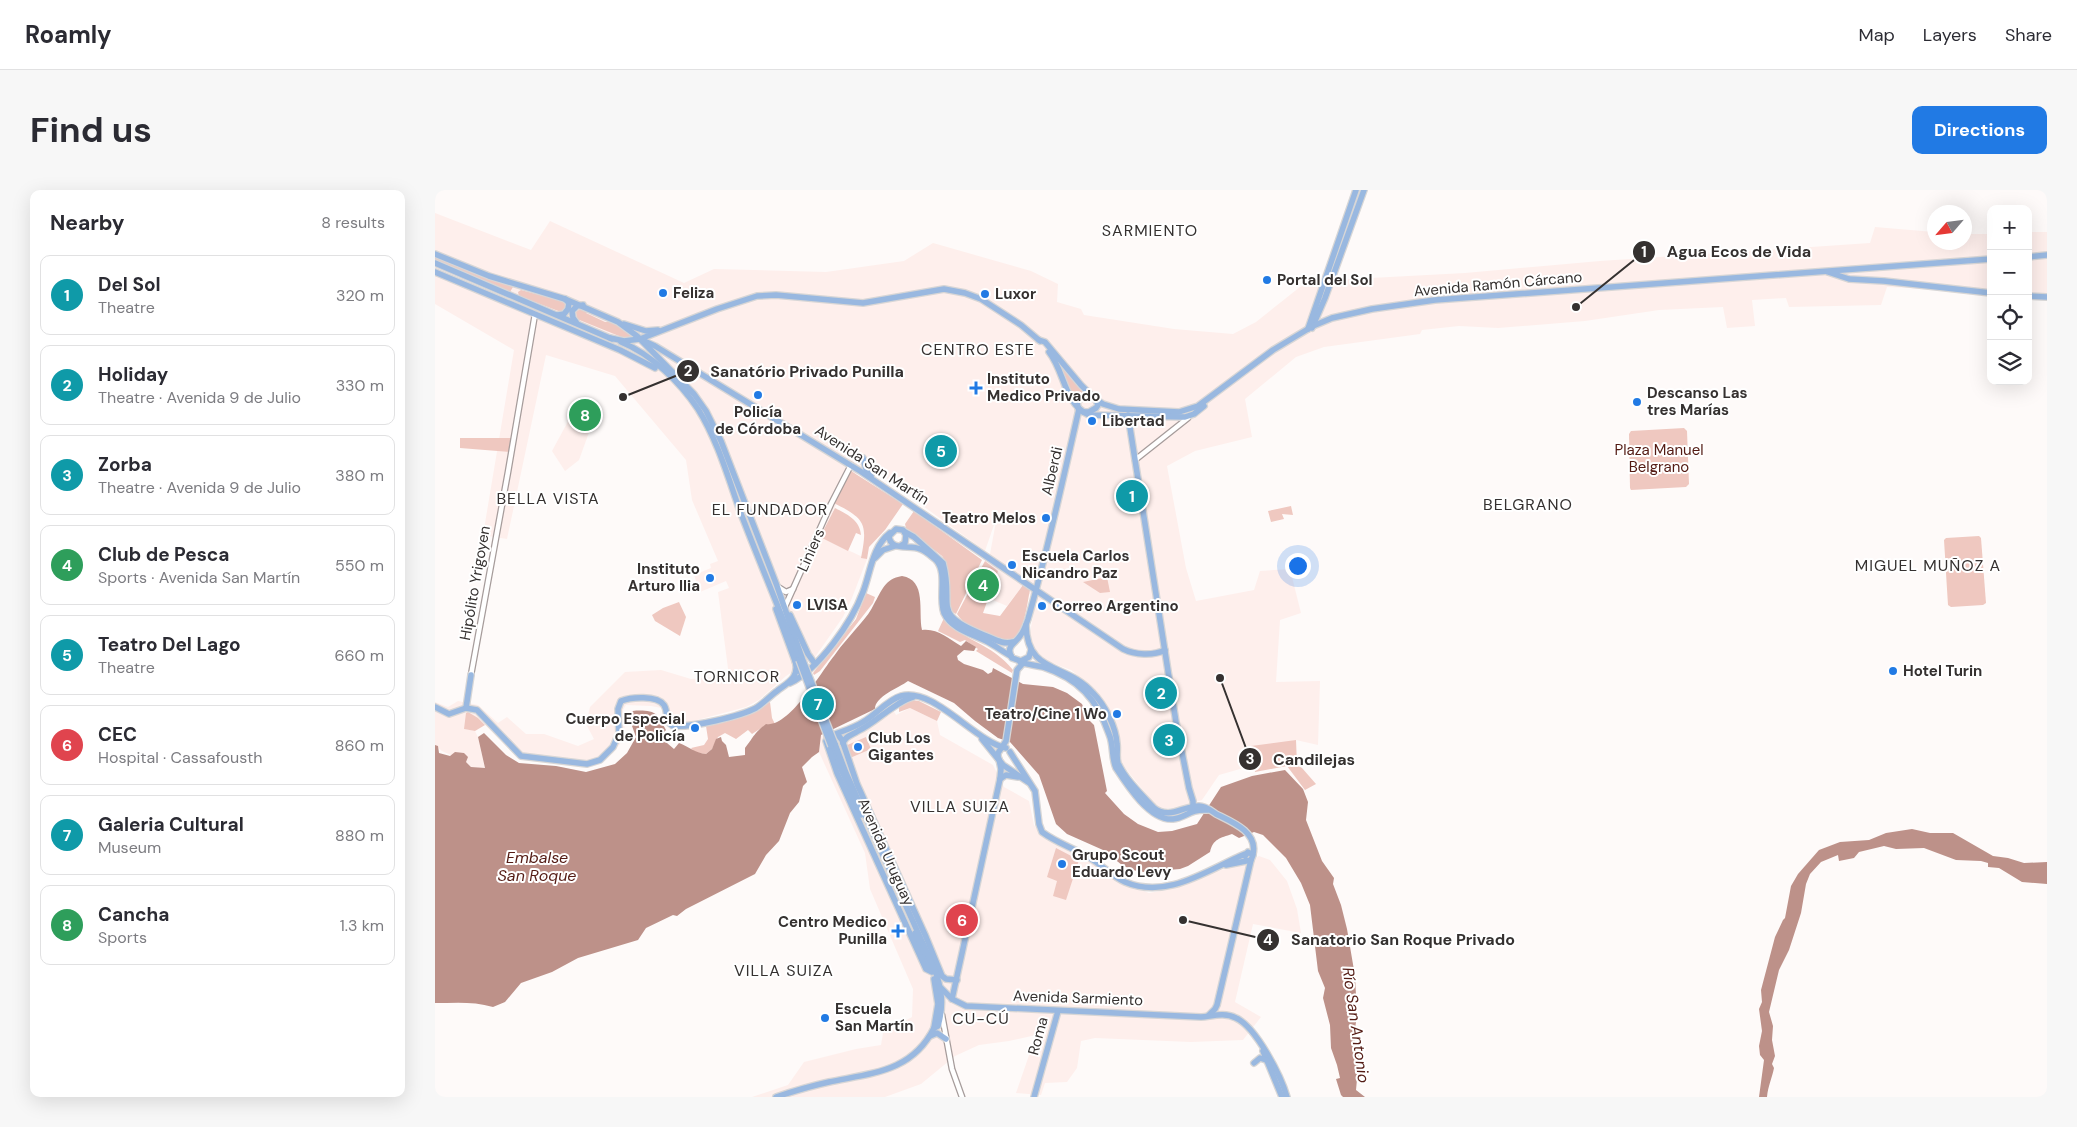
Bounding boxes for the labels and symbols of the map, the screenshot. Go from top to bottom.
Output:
north arrow [1927,205,1972,250]
district label: SARMIENTO [1102,220,1198,241]
callout: Agua Ecos de Vida [1631,236,1821,267]
text: Agua Ecos de Vida [1667,241,1811,262]
text: 1 [1641,242,1647,262]
street label: Avenida Ramón Cárcano [1413,267,1583,301]
place label: Portal del Sol [1277,270,1373,290]
marker: Portal del Sol [1261,274,1273,286]
place label: Feliza [673,283,714,303]
place label: Luxor [995,284,1036,304]
marker: Feliza [657,287,669,299]
marker: Luxor [979,288,991,300]
district label: CENTRO ESTE [921,339,1035,360]
callout: Sanatório Privado Punilla [676,356,914,387]
text: 2 [684,361,693,381]
text: Sanatório Privado Punilla [710,361,904,382]
place label: Instituto Medico Privado [987,369,1100,406]
marker: Instituto Medico Privado [969,381,983,395]
place label: Descanso Las tres Marías [1647,383,1748,420]
marker: Policía de Córdoba [752,389,764,401]
pin: 8 [569,396,601,434]
marker: Descanso Las tres Marías [1631,396,1643,408]
place label: Policía de Córdoba [715,402,801,439]
place label: Libertad [1102,411,1165,431]
marker: Libertad [1086,415,1098,427]
street label: Avenida San Martín [811,420,933,510]
pin: 5 [925,432,957,470]
park label: Plaza Manuel Belgrano [1614,440,1704,477]
street label: Alberdi [1037,445,1067,497]
pin: 1 [1116,477,1148,515]
district label: BELLA VISTA [496,488,600,509]
district label: BELGRANO [1483,494,1573,515]
district label: EL FUNDADOR [712,499,828,520]
place label: Teatro Melos [942,508,1036,528]
marker: Teatro Melos [1040,512,1052,524]
street label: Hipólito Yrigoyen [455,524,495,642]
street label: Liniers [793,525,829,575]
place label: Escuela Carlos Nicandro Paz [1022,546,1130,583]
your location [1285,553,1311,579]
district label: MIGUEL MUÑOZ A [1855,555,2001,576]
place label: Instituto Arturo Ilia [628,559,700,596]
marker: Escuela Carlos Nicandro Paz [1006,559,1018,571]
pin: 4 [967,566,999,604]
marker: Instituto Arturo Ilia [704,572,716,584]
place label: LVISA [807,595,848,615]
place label: Correo Argentino [1052,596,1179,616]
marker: LVISA [791,599,803,611]
marker: Correo Argentino [1036,600,1048,612]
place label: Hotel Turin [1903,661,1982,681]
marker: Hotel Turin [1887,665,1899,677]
district label: TORNICOR [694,666,780,687]
pin: 2 [1145,674,1177,712]
pin: 7 [802,685,834,723]
place label: Teatro/Cine 1 Wo [985,704,1107,724]
marker: Teatro/Cine 1 Wo [1111,708,1123,720]
place label: Cuerpo Especial de Policía [565,709,685,746]
pin: 3 [1153,721,1185,759]
marker: Cuerpo Especial de Policía [689,722,701,734]
place label: Club Los Gigantes [868,728,934,765]
marker: Club Los Gigantes [852,741,864,753]
callout: Candilejas [1238,744,1365,775]
text: 3 [1245,749,1255,769]
text: Candilejas [1273,749,1355,770]
street label: Avenida Uruguay [853,795,919,910]
district label: VILLA SUIZA [910,796,1010,817]
place label: Grupo Scout Eduardo Levy [1072,845,1171,882]
water label: Embalse San Roque [498,847,576,886]
marker: Grupo Scout Eduardo Levy [1056,858,1068,870]
pin: 6 [946,901,978,939]
place label: Centro Medico Punilla [778,912,887,949]
marker: Centro Medico Punilla [891,924,905,938]
callout: Sanatorio San Roque Privado [1256,924,1525,955]
text: Sanatorio San Roque Privado [1291,929,1515,950]
text: 4 [1263,930,1273,950]
district label: VILLA SUIZA [734,960,834,981]
water label: Río San Antonio [1337,966,1375,1084]
street label: Avenida Sarmiento [1013,986,1143,1010]
place label: Escuela San Martín [835,999,914,1036]
district label: CU-CÚ [952,1008,1010,1029]
marker: Escuela San Martín [819,1012,831,1024]
street label: Roma [1023,1015,1053,1057]

